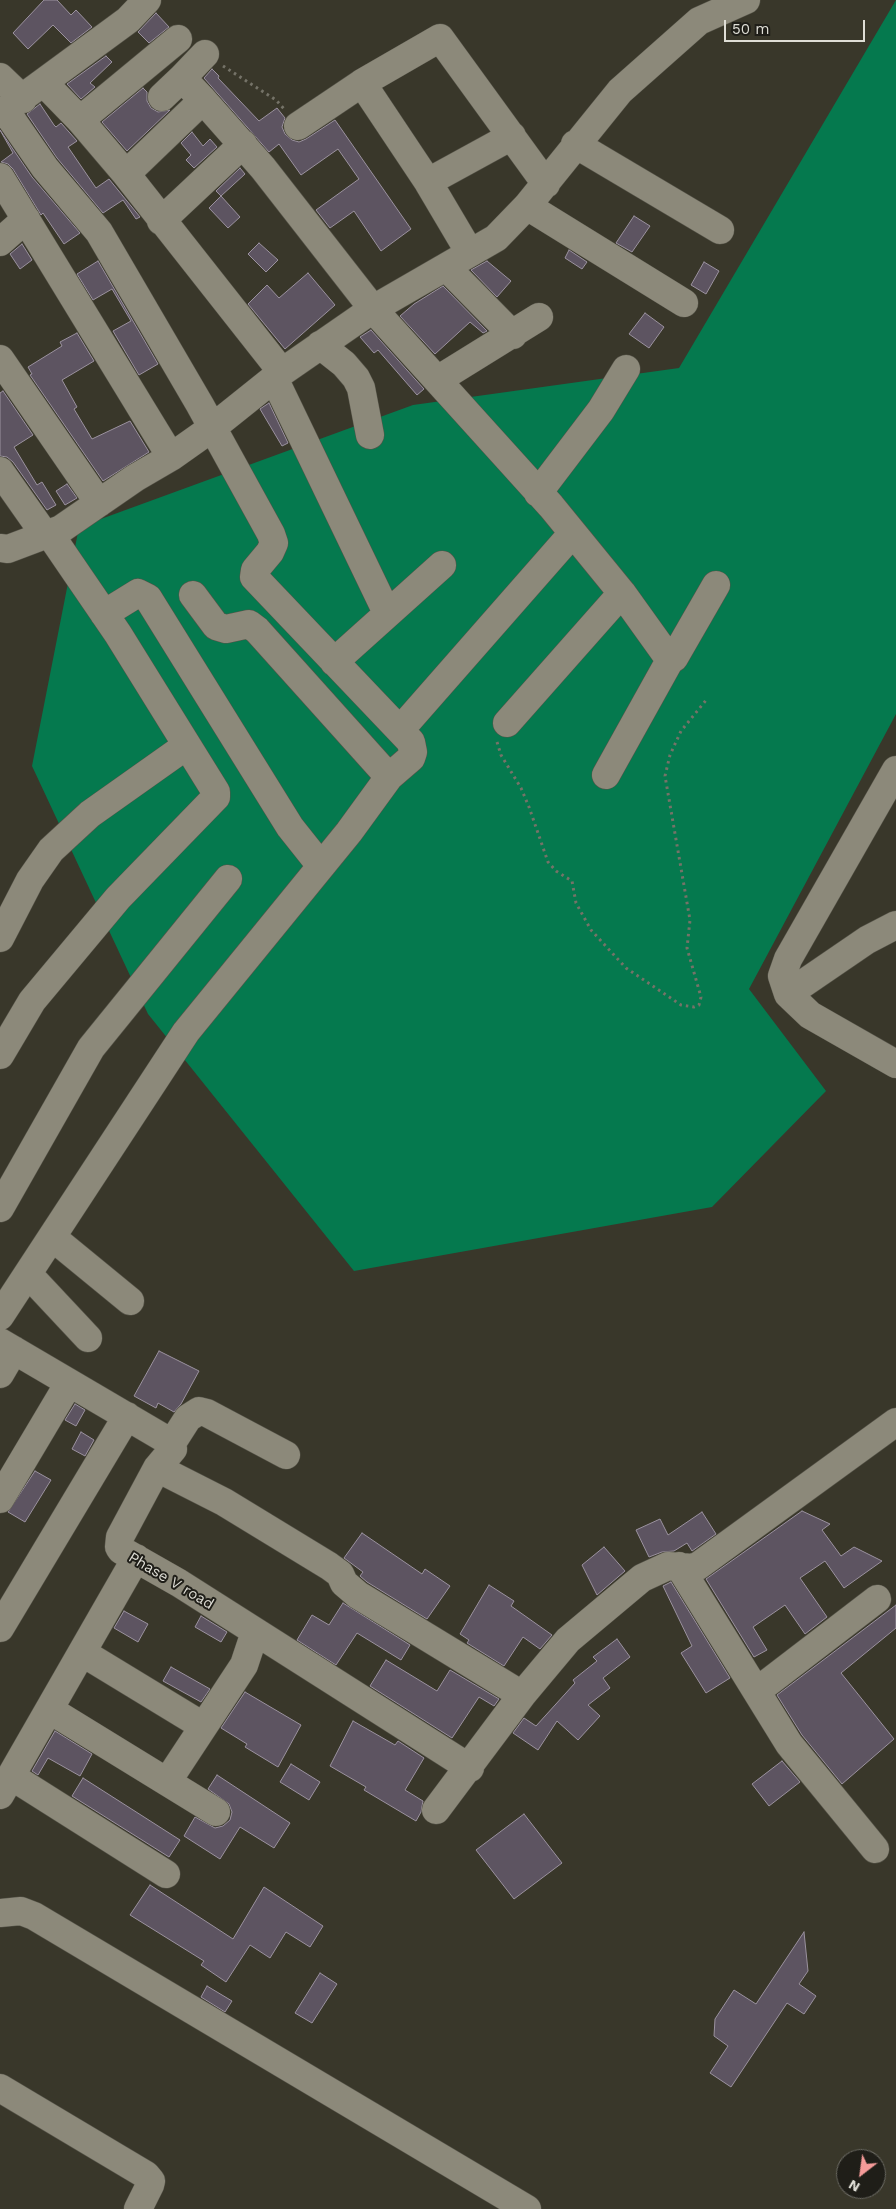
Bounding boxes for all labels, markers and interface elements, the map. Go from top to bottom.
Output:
scale bar [726,10,867,42]
text: 50 m [732,20,769,38]
street label: Phase V road [125,1549,217,1613]
north arrow [836,2149,886,2199]
text: N [846,2177,862,2196]

